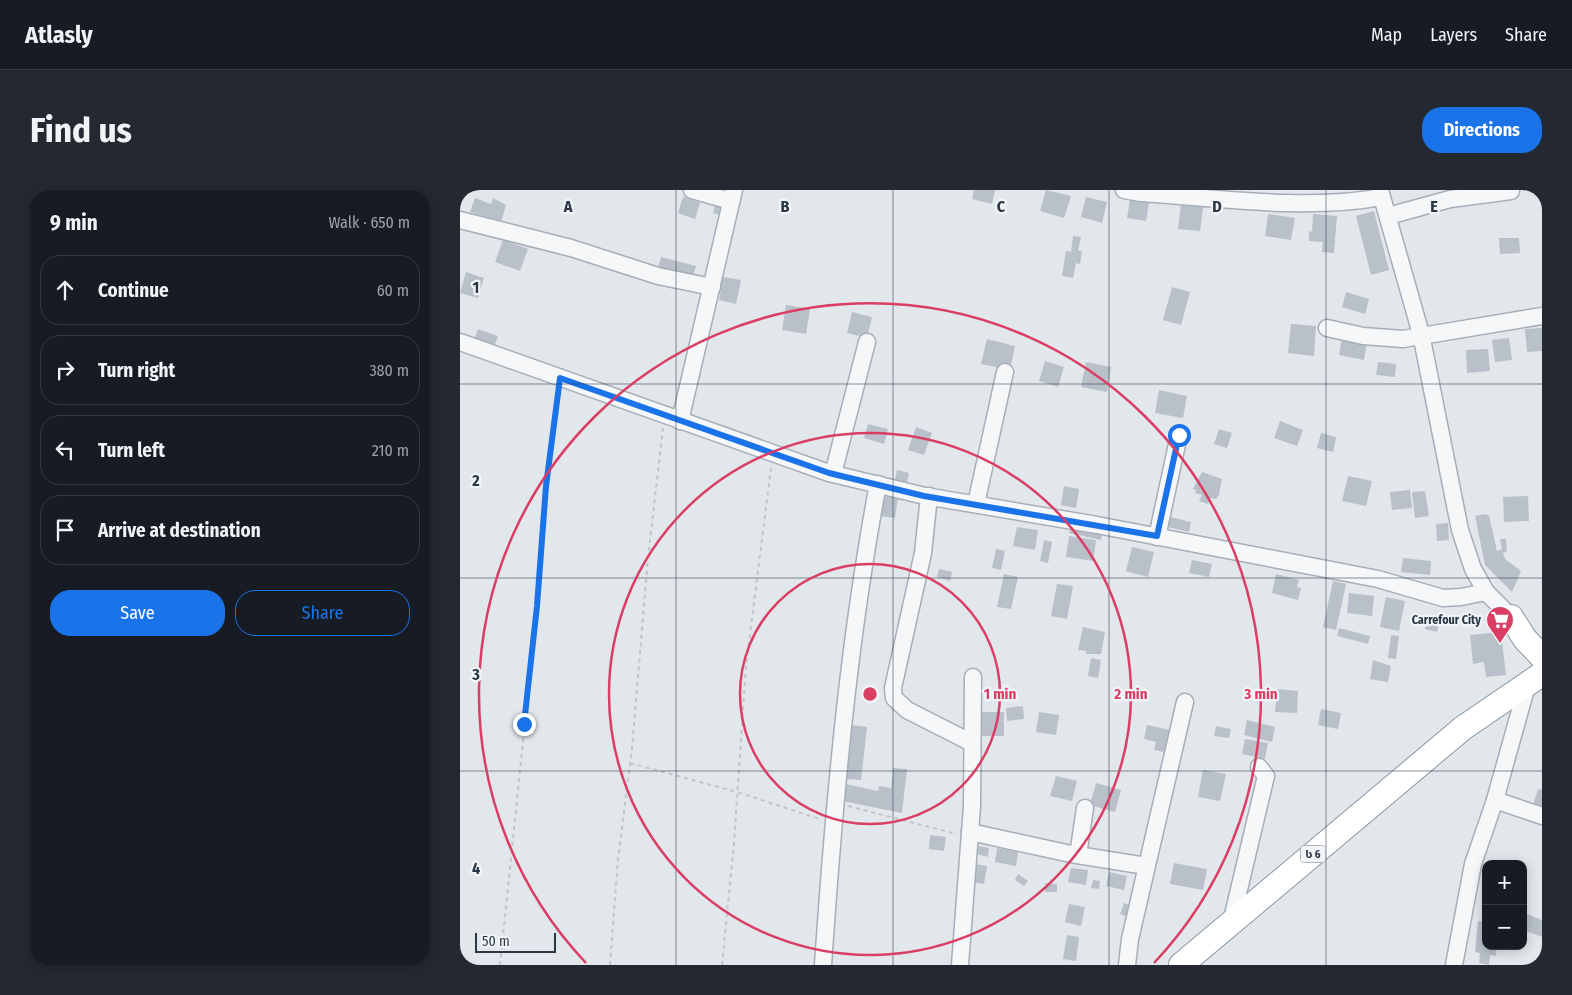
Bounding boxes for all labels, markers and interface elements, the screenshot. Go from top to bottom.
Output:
text: Atlasly [25,21,93,49]
text: Map [1371,24,1402,46]
text: Layers [1430,24,1477,46]
text: Share [1505,24,1547,46]
button: Directions [1422,107,1542,153]
text: Find us [30,109,132,151]
text: A [563,197,573,216]
text: B [781,197,790,216]
text: C [997,197,1006,216]
text: D [1212,197,1222,216]
text: E [1430,197,1438,216]
text: 9 min [50,210,98,236]
text: Walk · 650 m [329,213,410,232]
icon: ahead [51,276,79,304]
text: 1 [473,278,479,297]
text: Continue [98,279,169,302]
text: 60 m [377,281,409,300]
icon: right [51,356,79,384]
text: Turn right [98,359,175,382]
text: 380 m [369,361,409,380]
route start [1168,424,1191,447]
icon: left [51,436,79,464]
text: Turn left [98,439,165,462]
text: 210 m [372,441,409,460]
text: 2 [471,471,480,490]
icon: arrive [51,516,79,544]
text: Arrive at destination [98,519,261,542]
button: Save [50,590,225,636]
button: Share [235,590,410,636]
supermarket icon: Carrefour City [1485,605,1515,644]
place label: Carrefour City [1412,613,1481,627]
text: 3 [471,665,480,684]
centre of rings [861,685,879,703]
text: 1 min [984,685,1016,703]
text: 2 min [1113,685,1148,703]
text: 3 min [1243,685,1278,703]
route end [513,713,536,736]
road number: ს 6 [1300,846,1326,862]
text: 4 [472,859,480,878]
map controls [1482,860,1527,950]
button: + [1482,860,1527,905]
button: − [1482,905,1527,950]
scale bar [475,930,556,953]
text: 50 m [482,933,510,950]

